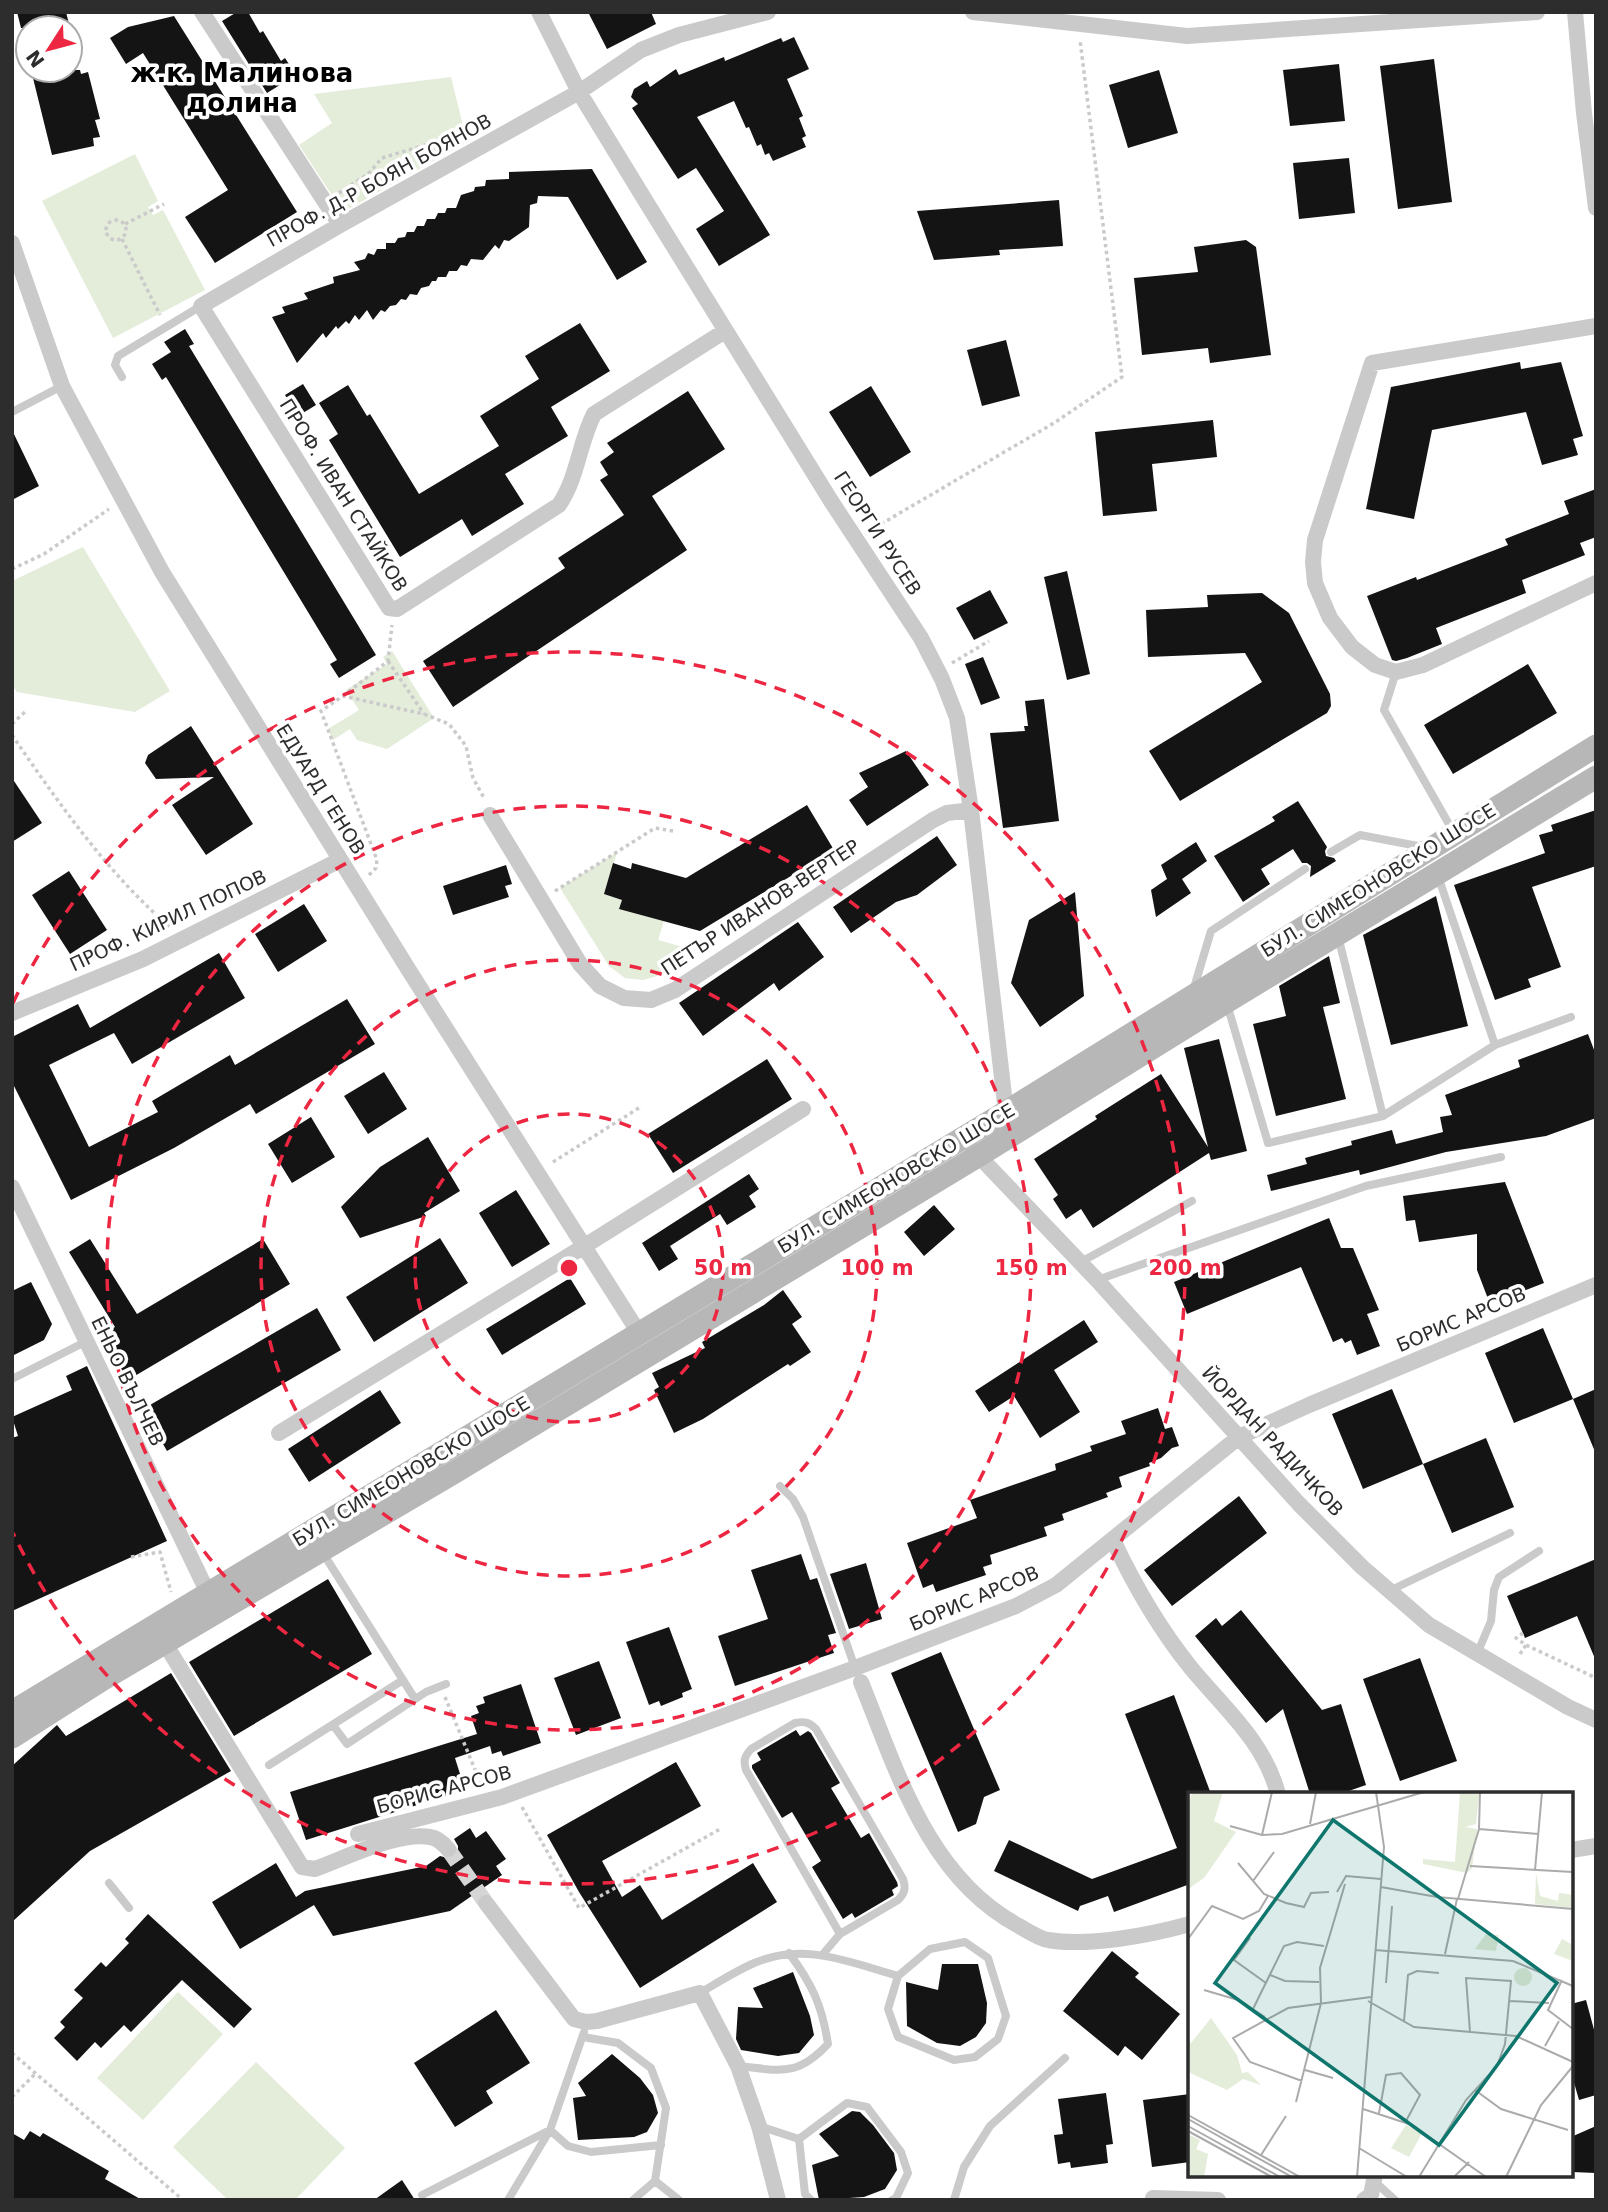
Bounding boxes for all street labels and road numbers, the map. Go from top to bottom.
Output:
street label: ПРОФ. Д-Р БОЯН БОЯНОВ [263,109,495,251]
street label: ПРОФ. ИВАН СТАЙКОВ [276,394,412,596]
street label: ГЕОРГИ РУСЕВ [830,467,926,599]
street label: ЕДУАРД ГЕНОВ [272,720,370,858]
street label: БУЛ. СИМЕОНОВСКО ШОСЕ [1257,798,1499,962]
street label: ПЕТЪР ИВАНОВ-ВЕРТЕР [657,835,863,979]
street label: ПРОФ. КИРИЛ ПОПОВ [66,865,270,975]
street label: БУЛ. СИМЕОНОВСКО ШОСЕ [774,1098,1018,1258]
street label: БОРИС АРСОВ [1393,1282,1529,1356]
street label: ЕНЬО ВЪЛЧЕВ [87,1313,169,1449]
street label: ЙОРДАН РАДИЧКОВ [1198,1362,1348,1520]
street label: БУЛ. СИМЕОНОВСКО ШОСЕ [289,1391,533,1551]
street label: БОРИС АРСОВ [906,1561,1042,1635]
street label: БОРИС АРСОВ [374,1760,514,1818]

